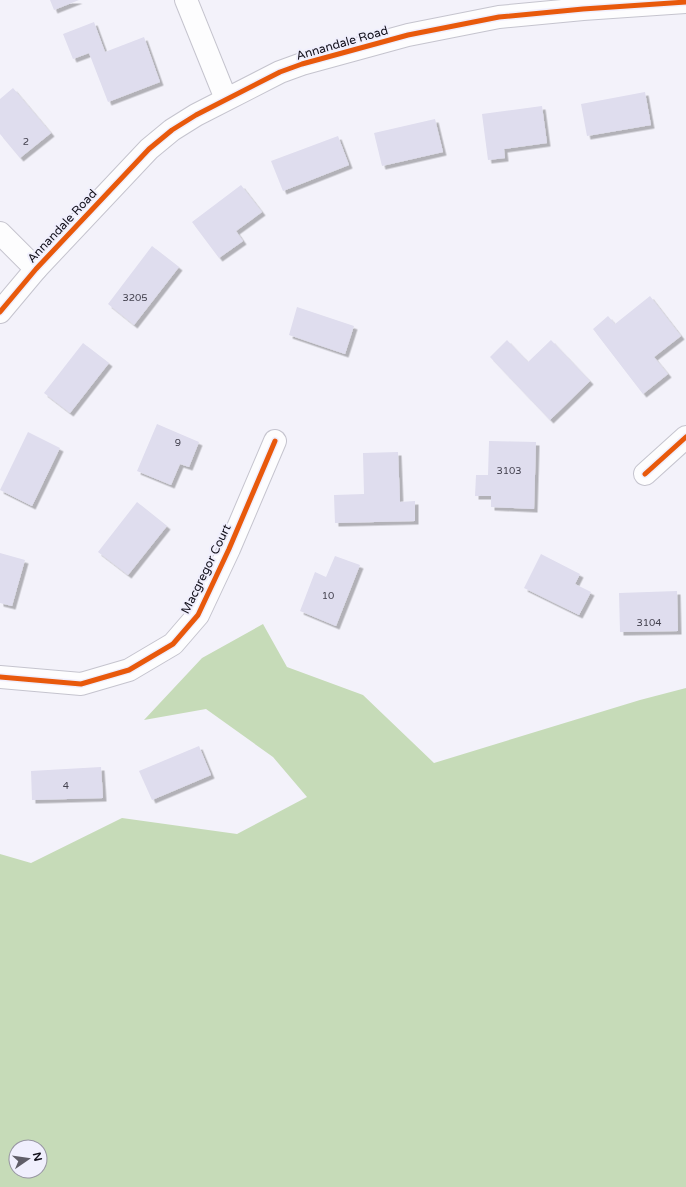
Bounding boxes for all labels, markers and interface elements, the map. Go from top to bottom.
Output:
street label: Annandale Road [294,23,390,63]
house number: 2 [23,136,29,148]
street label: Annandale Road [25,187,99,265]
house number: 3205 [122,292,148,304]
house number: 9 [175,437,181,449]
house number: 3103 [496,465,522,477]
street label: Macgregor Court [178,522,234,616]
house number: 10 [322,590,334,602]
house number: 3104 [636,617,662,629]
house number: 4 [63,780,69,792]
north arrow [8,1139,48,1179]
text: N [30,1151,45,1163]

